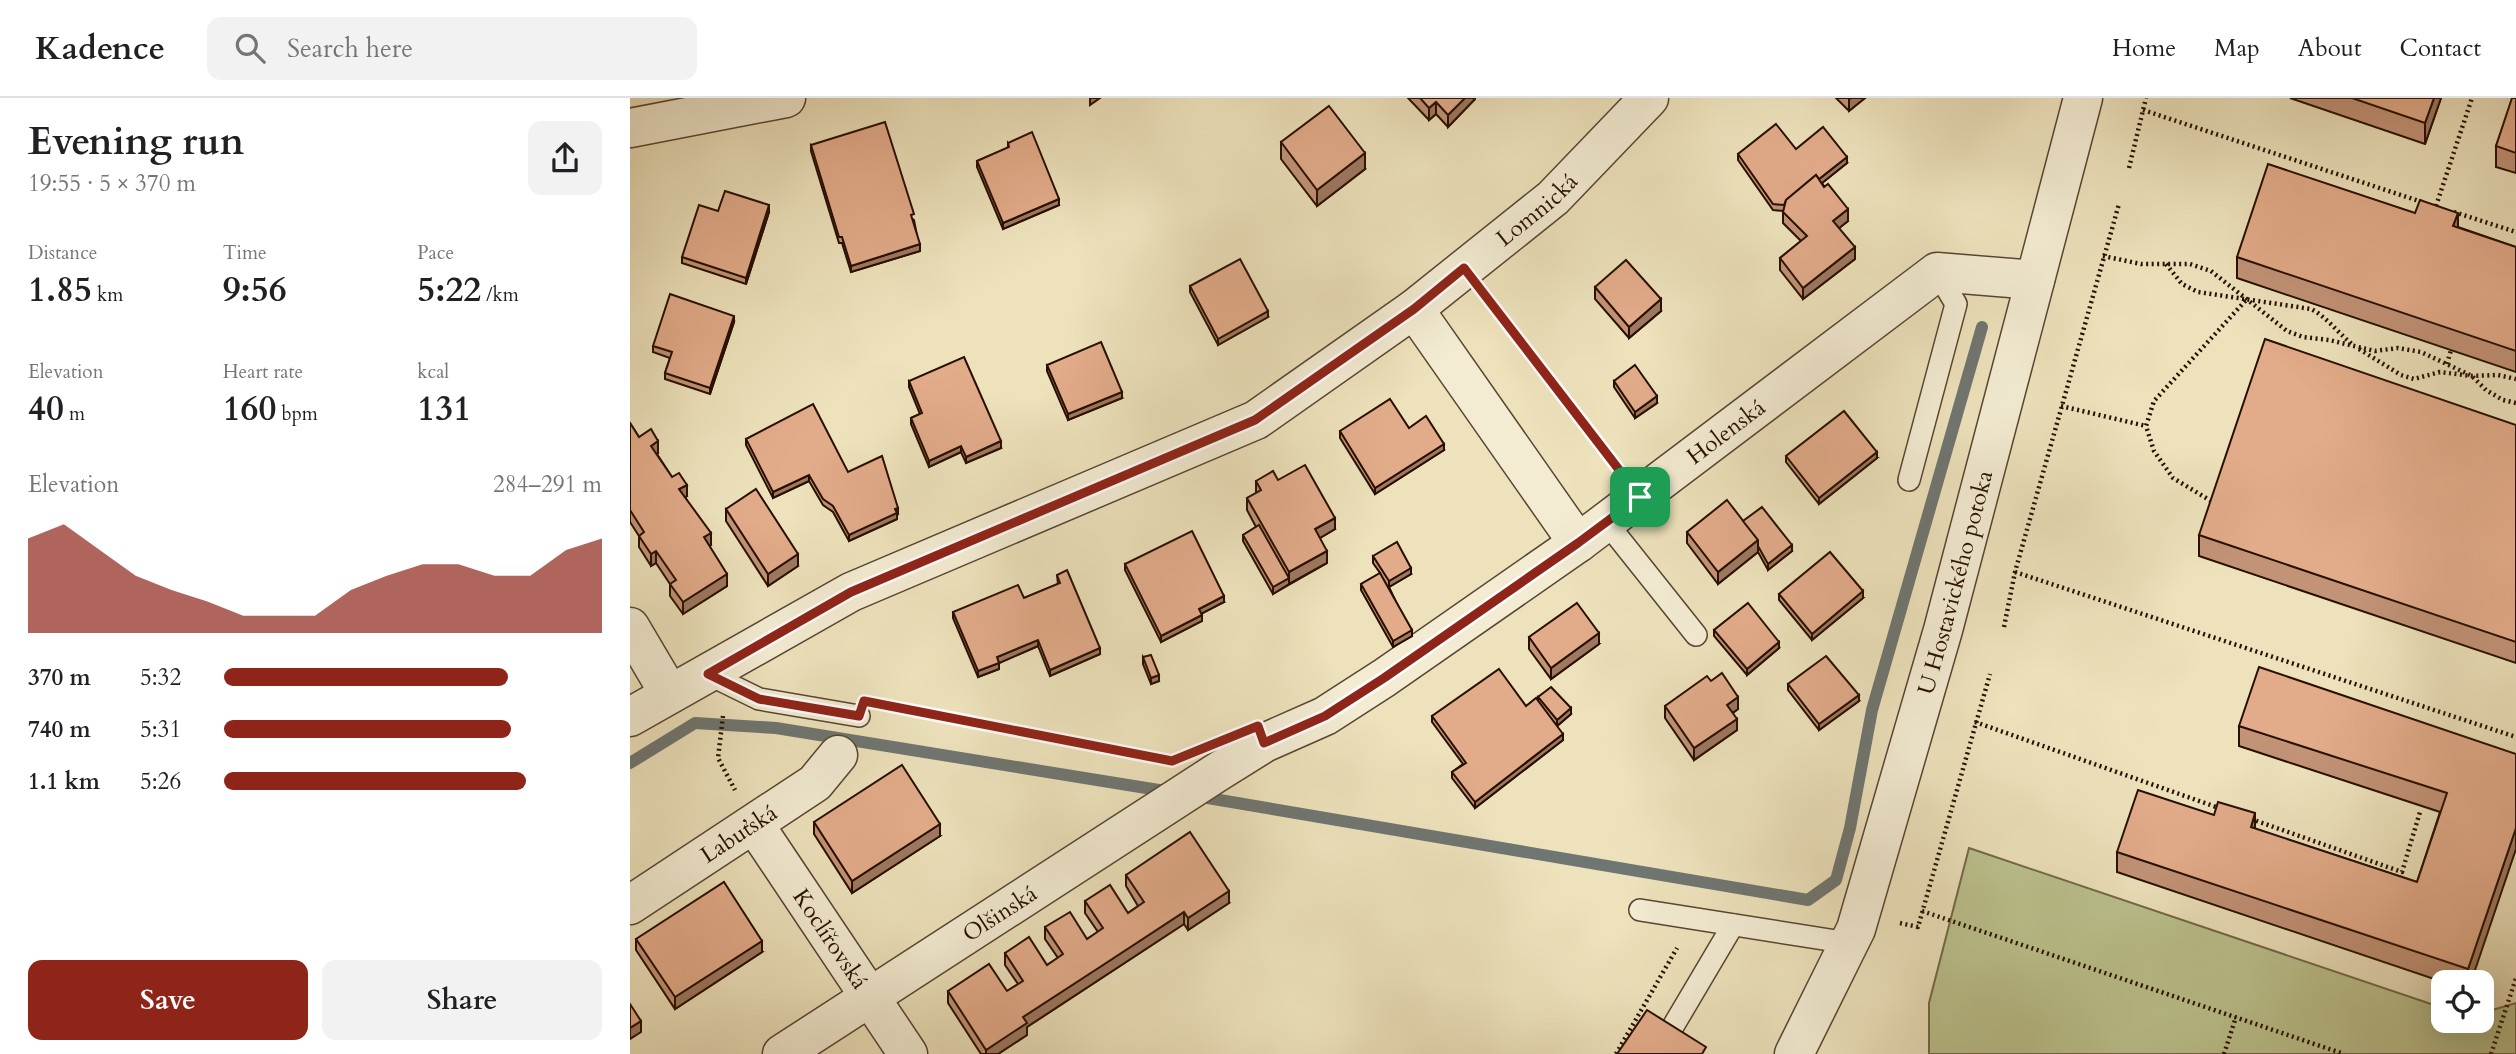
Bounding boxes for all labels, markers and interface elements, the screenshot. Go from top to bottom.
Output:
search box [207,17,697,80]
text: Kadence [35,26,165,71]
icon: search [231,29,269,67]
text: Search here [287,31,413,66]
text: Home [2112,32,2176,65]
text: Map [2214,32,2260,65]
text: About [2298,32,2362,65]
text: Contact [2400,32,2481,65]
text: Evening run [28,116,244,168]
button: share [528,121,602,195]
street label: Lomnická [1489,166,1584,253]
text: 19:55 · 5 × 370 m [28,168,196,199]
text: Distance [28,240,97,266]
text: Time [223,240,267,266]
text: Pace [417,240,454,266]
text: 1.85 [28,266,92,314]
text: 9:56 [223,266,287,314]
text: 5:22 [417,266,481,314]
text: km [92,282,123,308]
text: /km [481,282,519,308]
text: Elevation [28,359,103,385]
text: Heart rate [223,359,303,385]
text: kcal [417,359,449,385]
text: 40 [28,385,64,433]
text: 160 [223,385,276,433]
text: 131 [417,385,471,433]
street label: Holenská [1680,392,1771,471]
text: m [64,401,85,427]
text: bpm [276,401,318,427]
pin [1610,467,1670,527]
street label: U Hostavického potoka [1910,467,2000,698]
text: Elevation [28,469,119,500]
text: 284–291 m [493,469,602,500]
icon: arrive [1621,478,1659,516]
text: 370 m [28,662,91,693]
text: 5:32 [140,662,181,693]
text: 740 m [28,714,91,745]
text: 5:31 [140,714,181,745]
text: 1.1 km [28,766,100,797]
text: 5:26 [140,766,181,797]
street label: Labuťská [694,797,783,870]
street label: Olšinská [956,878,1043,949]
street label: Koclířovská [786,882,876,995]
button: Save [28,960,308,1040]
button: Share [322,960,602,1040]
map controls [2431,970,2494,1033]
button: locate [2431,970,2494,1033]

